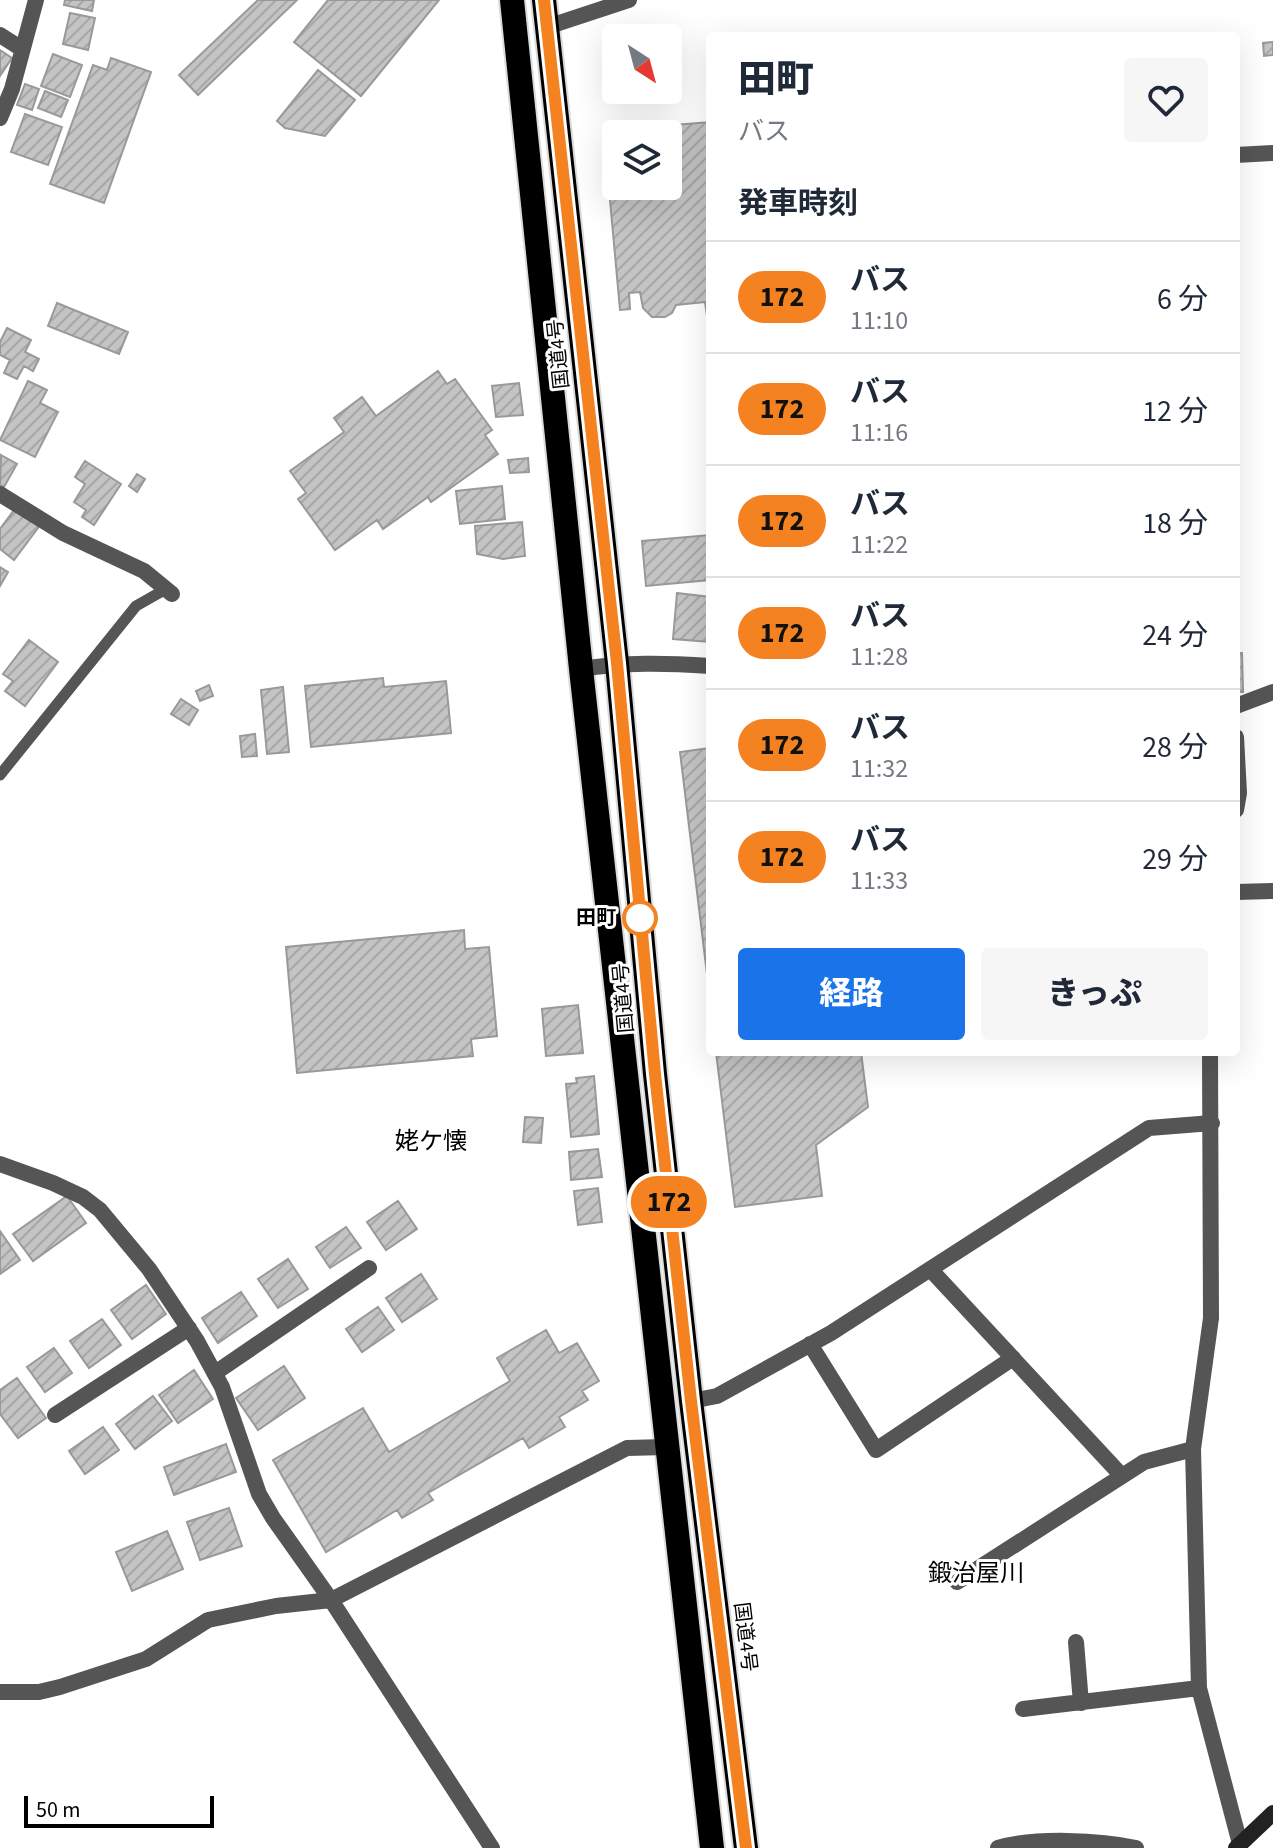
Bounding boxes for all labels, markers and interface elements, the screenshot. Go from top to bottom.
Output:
north arrow [602,24,682,104]
map controls [602,24,682,200]
text: 田町 [738,53,814,107]
button: heart [1124,58,1208,142]
text: バス [738,113,790,150]
button: layers [602,120,682,200]
text: 発車時刻 [738,182,858,225]
text: バス [850,259,910,302]
text: 172 [760,277,804,317]
text: 6 分 [1157,278,1208,321]
text: 11:10 [850,302,908,339]
street label: 国道4号 [541,318,577,390]
text: バス [850,371,910,414]
text: 172 [760,389,804,429]
text: 12 分 [1142,390,1208,433]
text: 11:16 [850,414,908,451]
text: バス [850,483,910,526]
text: 172 [760,501,804,541]
text: 18 分 [1142,502,1208,545]
text: 11:22 [850,526,908,563]
text: バス [850,595,910,638]
text: 172 [760,613,804,653]
text: 24 分 [1142,614,1208,657]
text: 11:28 [850,638,908,675]
text: バス [850,707,910,750]
text: 172 [760,725,804,765]
text: 28 分 [1142,726,1208,769]
text: 11:32 [850,750,908,787]
text: バス [850,819,910,862]
text: 172 [760,837,804,877]
text: 29 分 [1142,838,1208,881]
text: 11:33 [850,862,908,899]
marker: 田町 [623,901,657,935]
place label: 田町 [576,904,616,932]
button: 経路 [738,948,965,1040]
button: きっぷ [981,948,1208,1040]
street label: 国道4号 [607,962,641,1034]
district label: 姥ケ懐 [395,1124,467,1159]
line badge: 172 [623,1176,715,1228]
text: 172 [647,1182,691,1222]
district label: 鍛治屋川 [928,1556,1024,1591]
street label: 国道4号 [727,1601,763,1673]
scale bar [24,1792,214,1828]
text: 50 m [36,1794,81,1826]

